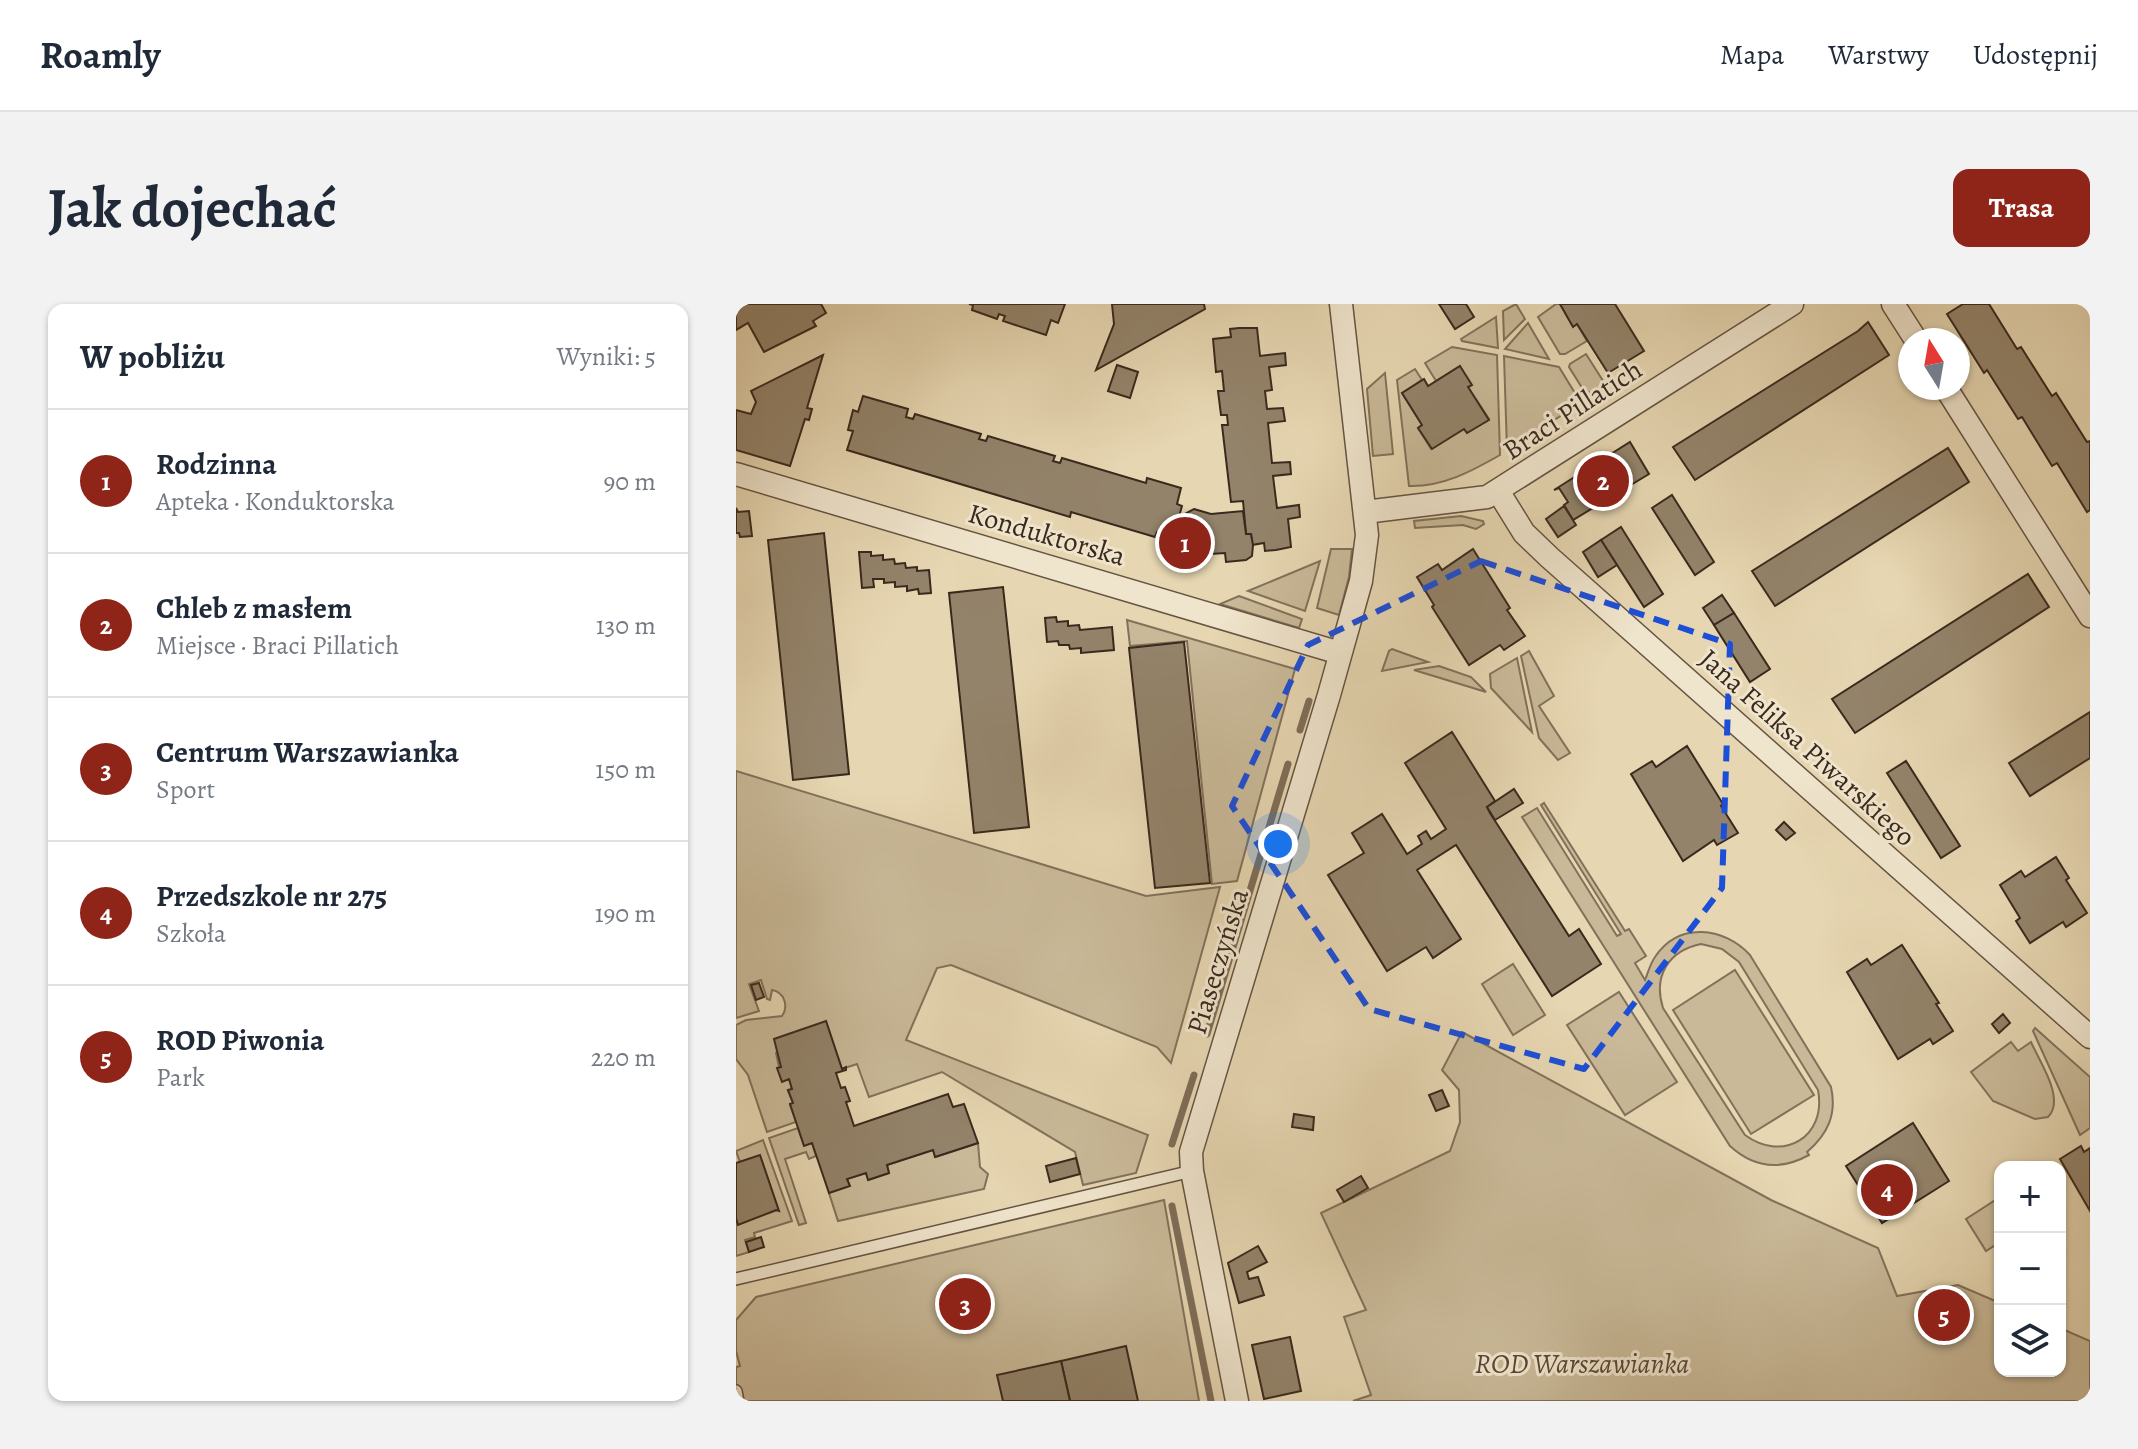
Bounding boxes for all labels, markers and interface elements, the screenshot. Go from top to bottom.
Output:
text: Roamly [40,29,161,81]
text: Mapa [1720,36,1784,74]
text: Warstwy [1828,36,1929,74]
text: Udostępnij [1973,36,2098,74]
button: Trasa [1953,169,2090,247]
text: Jak dojechać [48,170,337,246]
north arrow [1898,328,1970,400]
text: W pobliżu [80,333,225,380]
text: Wyniki: 5 [557,339,656,374]
street label: Braci Pillatich [1496,351,1650,469]
text: Rodzinna [156,444,277,484]
pin: 2 [1577,451,1629,511]
text: 1 [101,464,111,499]
text: 90 m [604,464,656,499]
text: Apteka · Konduktorska [156,484,395,519]
street label: Konduktorska [964,494,1130,576]
pin: 1 [1159,513,1211,573]
text: Chleb z masłem [156,588,352,628]
text: 2 [100,608,112,643]
text: 130 m [596,608,656,643]
text: Miejsce · Braci Pillatich [156,628,399,663]
street label: Jana Feliksa Piwarskiego [1691,640,1924,855]
text: Centrum Warszawianka [156,732,459,772]
text: 3 [100,752,112,787]
text: 150 m [595,752,656,787]
text: Sport [156,772,215,807]
your location [1258,824,1298,864]
text: Przedszkole nr 275 [156,876,387,916]
street label: Piaseczyńska [1178,884,1258,1039]
text: 4 [100,896,112,931]
text: 190 m [595,896,656,931]
text: Szkoła [156,916,226,951]
text: ROD Piwonia [156,1020,325,1060]
text: 5 [100,1040,112,1075]
text: 220 m [591,1040,656,1075]
text: Park [156,1060,205,1095]
pin: 4 [1861,1160,1913,1220]
map controls [1994,1161,2066,1377]
button: + [1994,1161,2066,1233]
button: − [1994,1233,2066,1305]
pin: 3 [939,1274,991,1334]
pin: 5 [1918,1285,1970,1345]
button: layers [1994,1305,2066,1377]
park label: ROD Warszawianka [1475,1345,1689,1383]

